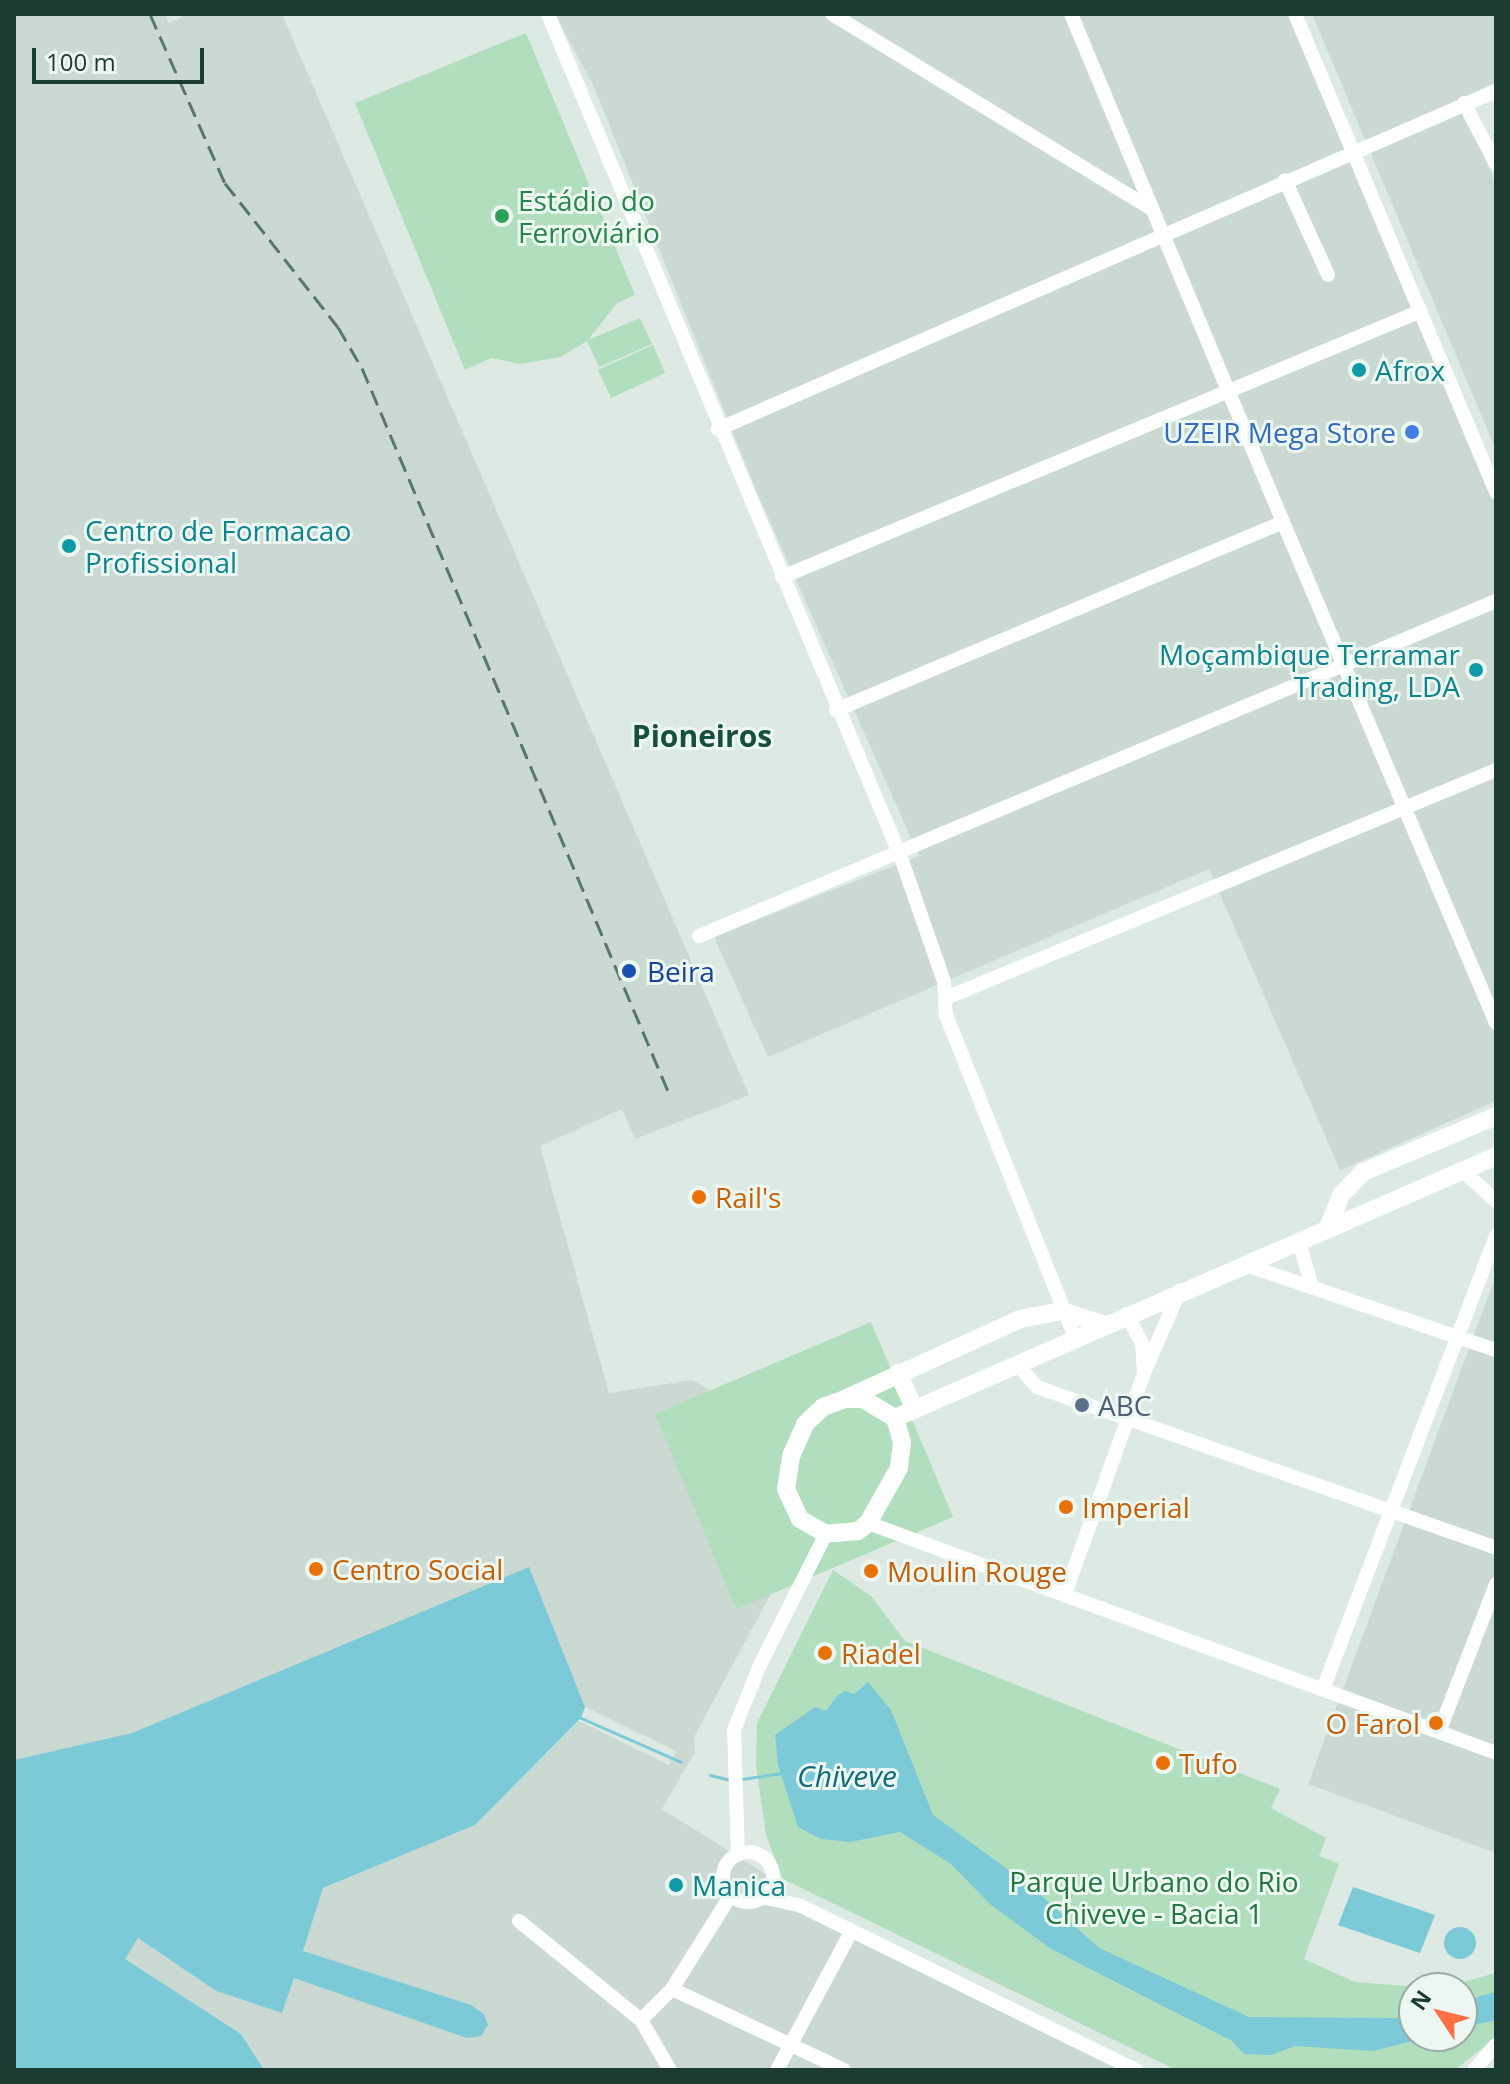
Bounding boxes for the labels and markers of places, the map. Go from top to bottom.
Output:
place label: Estádio do Ferroviário [518,183,660,249]
marker: Estádio do Ferroviário [493,207,511,225]
place label: Afrox [1375,353,1445,387]
marker: Afrox [1350,361,1368,379]
place label: UZEIR Mega Store [1163,415,1396,449]
marker: UZEIR Mega Store [1403,423,1421,441]
place label: Centro de Formacao Profissional [85,513,351,579]
marker: Centro de Formacao Profissional [60,537,78,555]
place label: Moçambique Terramar Trading, LDA [1159,637,1460,703]
marker: Moçambique Terramar Trading, LDA [1467,661,1485,679]
place label: Beira [647,954,715,988]
marker: Beira [618,960,640,982]
place label: Rail's [715,1180,781,1214]
marker: Rail's [690,1188,708,1206]
place label: ABC [1098,1388,1151,1422]
marker: ABC [1073,1396,1091,1414]
place label: Imperial [1082,1490,1190,1524]
marker: Imperial [1057,1498,1075,1516]
place label: Centro Social [332,1552,503,1586]
place label: Moulin Rouge [887,1554,1067,1588]
marker: Centro Social [307,1560,325,1578]
marker: Moulin Rouge [862,1562,880,1580]
place label: Riadel [841,1636,921,1670]
marker: Riadel [816,1644,834,1662]
place label: O Farol [1326,1706,1420,1740]
marker: O Farol [1427,1714,1445,1732]
place label: Tufo [1179,1746,1238,1780]
marker: Tufo [1154,1754,1172,1772]
place label: Manica [692,1868,786,1902]
marker: Manica [667,1876,685,1894]

